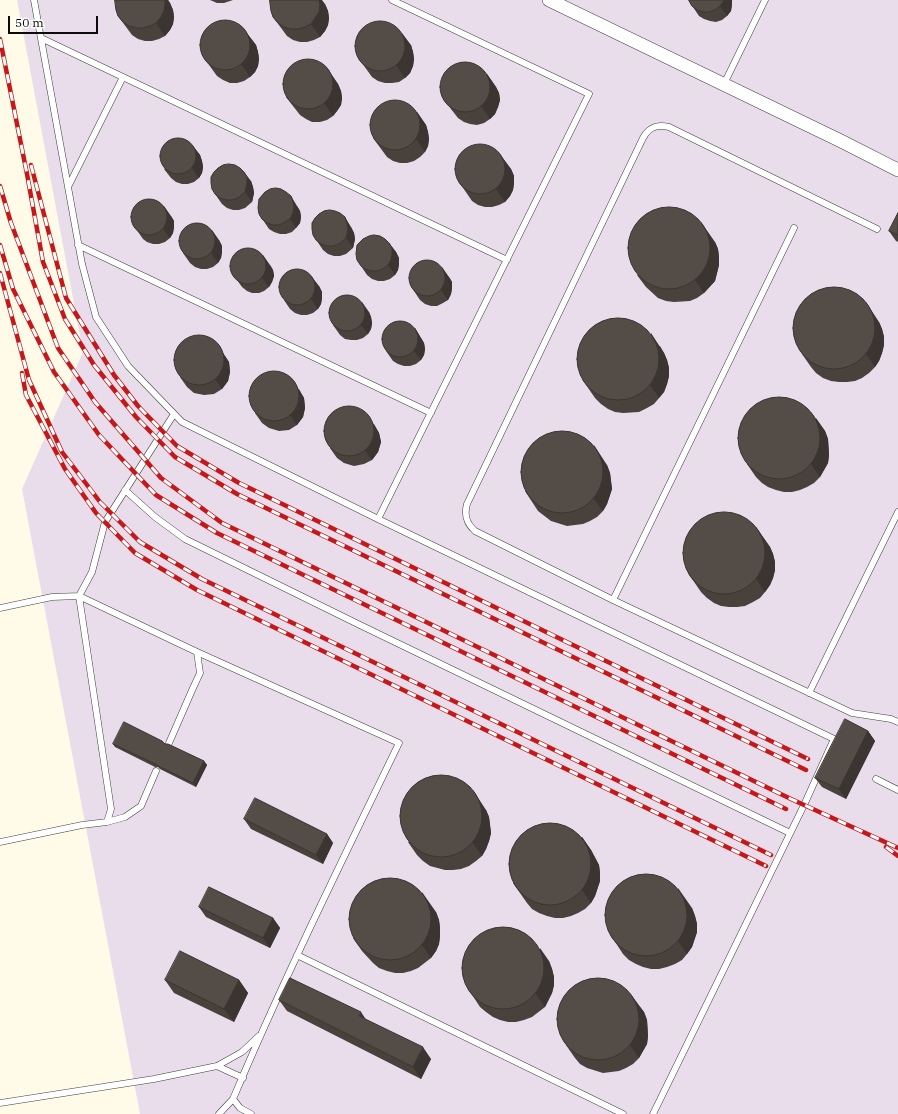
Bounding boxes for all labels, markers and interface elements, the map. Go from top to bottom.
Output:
scale bar [10,8,100,34]
text: 50 m [15,15,44,30]

